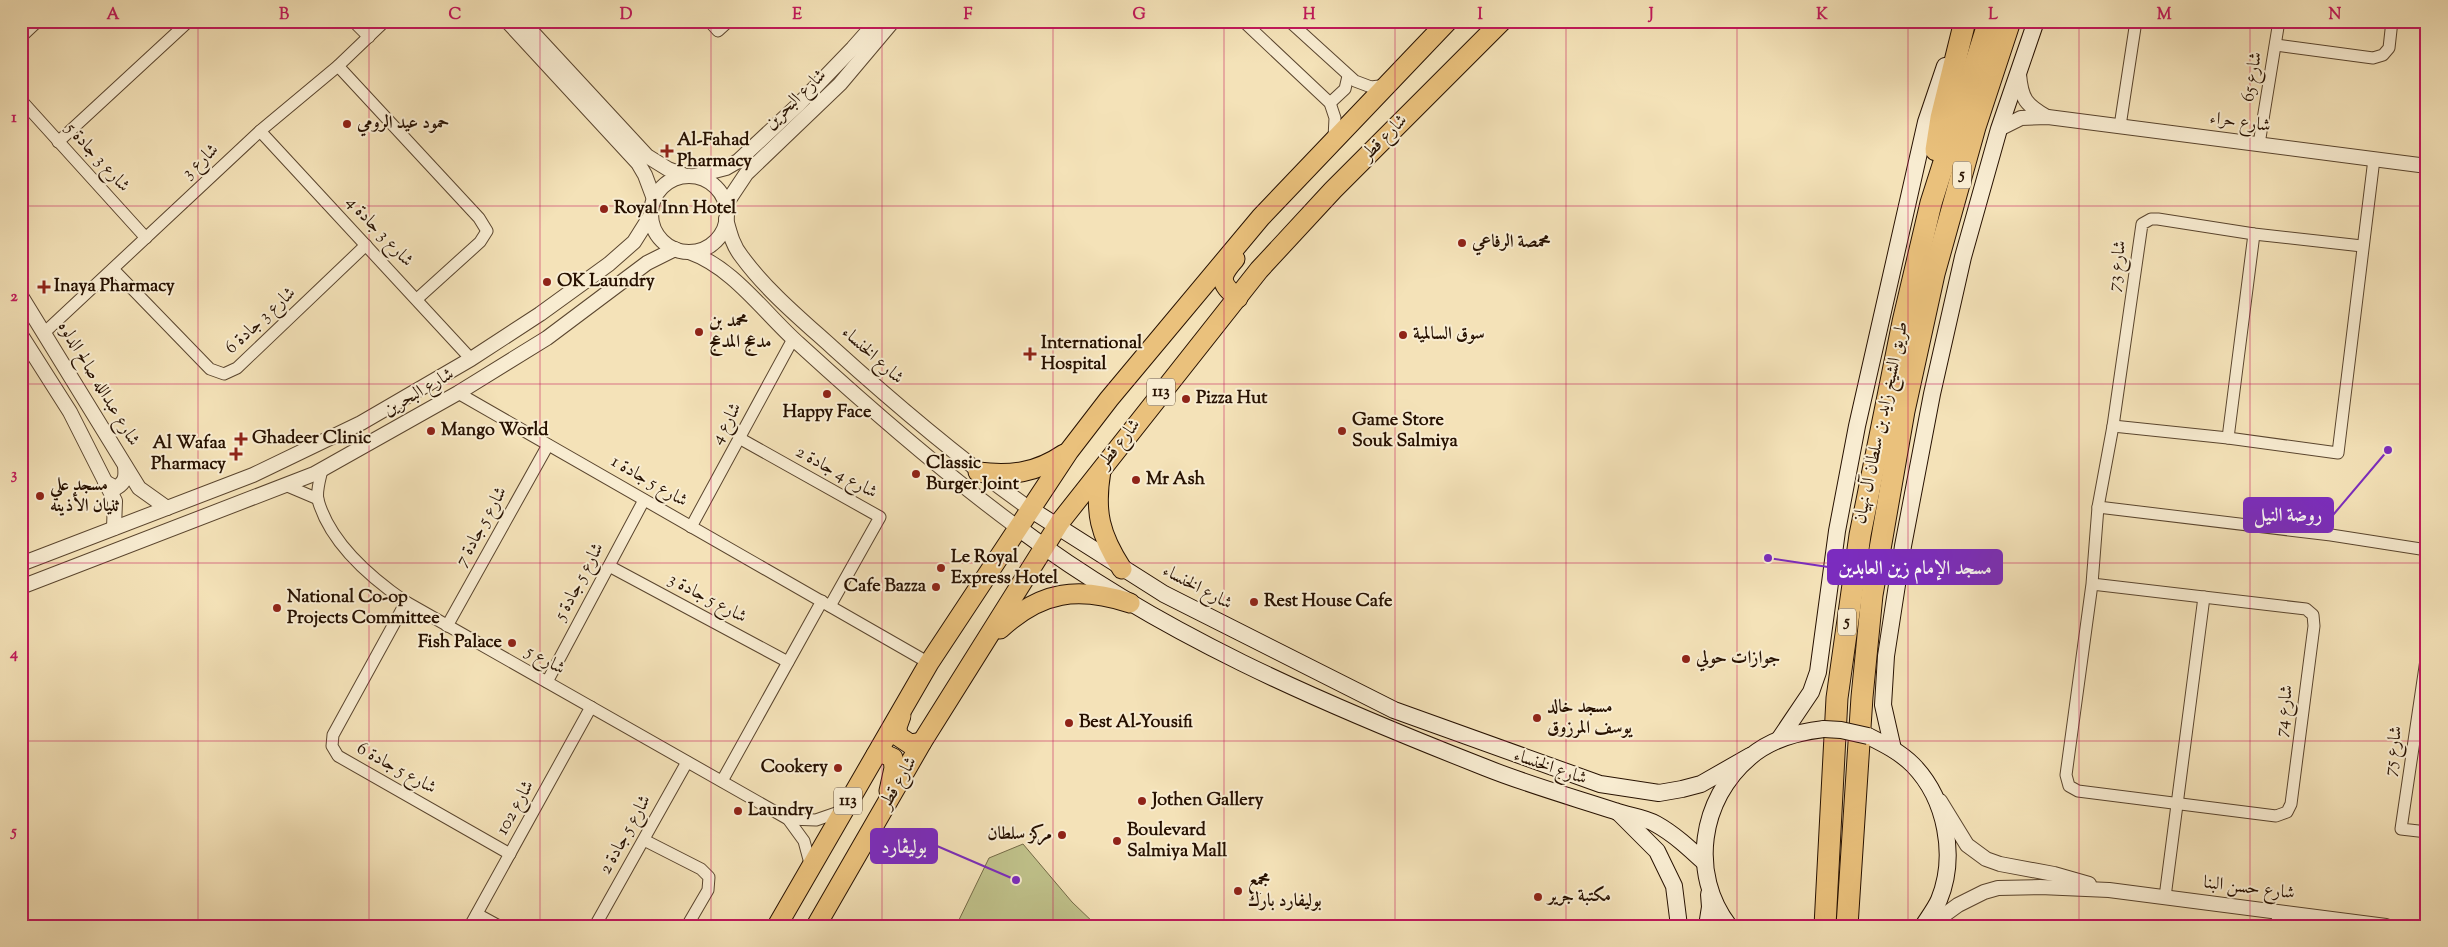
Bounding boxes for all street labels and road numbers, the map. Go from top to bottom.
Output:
street label: شارع 65 [2236,50,2270,104]
street label: شارع البحرين [759,64,833,136]
street label: شارع حراء [2208,106,2272,140]
street label: شارع قطر [1354,109,1414,169]
street label: شارع 3 جادة 5 [58,117,135,199]
street label: شارع 3 [177,138,225,186]
road number: 5 [1953,162,1971,188]
street label: شارع 3 جادة 4 [339,191,419,273]
street label: شارع 73 [2102,239,2134,293]
street label: شارع 3 جادة 6 [220,281,302,361]
street label: شارع عبدالله صالح الدلوه [49,317,146,452]
street label: طريق الشيخ زايد بن سلطان آل نهيان [1848,319,1917,527]
street label: شارع الخنساء [835,321,909,391]
street label: شارع البحرين [379,362,459,424]
road number: 113 [1147,378,1175,406]
street label: شارع 4 [705,398,749,450]
street label: شارع قطر [1091,414,1148,476]
street label: شارع 4 جادة 2 [790,440,882,506]
street label: شارع 5 جادة 1 [606,450,692,514]
street label: شارع 5 جادة 7 [449,482,515,572]
street label: شارع 5 جادة 5 [548,538,611,626]
street label: شارع الخنساء [1157,559,1237,617]
street label: شارع 5 جادة 3 [663,567,751,631]
road number: 5 [1838,608,1856,636]
street label: شارع 5 [520,639,569,682]
street label: شارع 74 [2269,684,2301,738]
street label: شارع 75 [2378,724,2410,778]
street label: شارع 5 جادة 6 [351,736,441,802]
street label: شارع الخنساء [1510,743,1590,793]
street label: شارع قطر [873,752,924,816]
street label: شارع 102 [490,776,542,840]
road number: 113 [834,788,862,814]
street label: شارع 5 جادة 2 [594,791,658,879]
street label: شارع حسن البنا [2202,870,2296,908]

